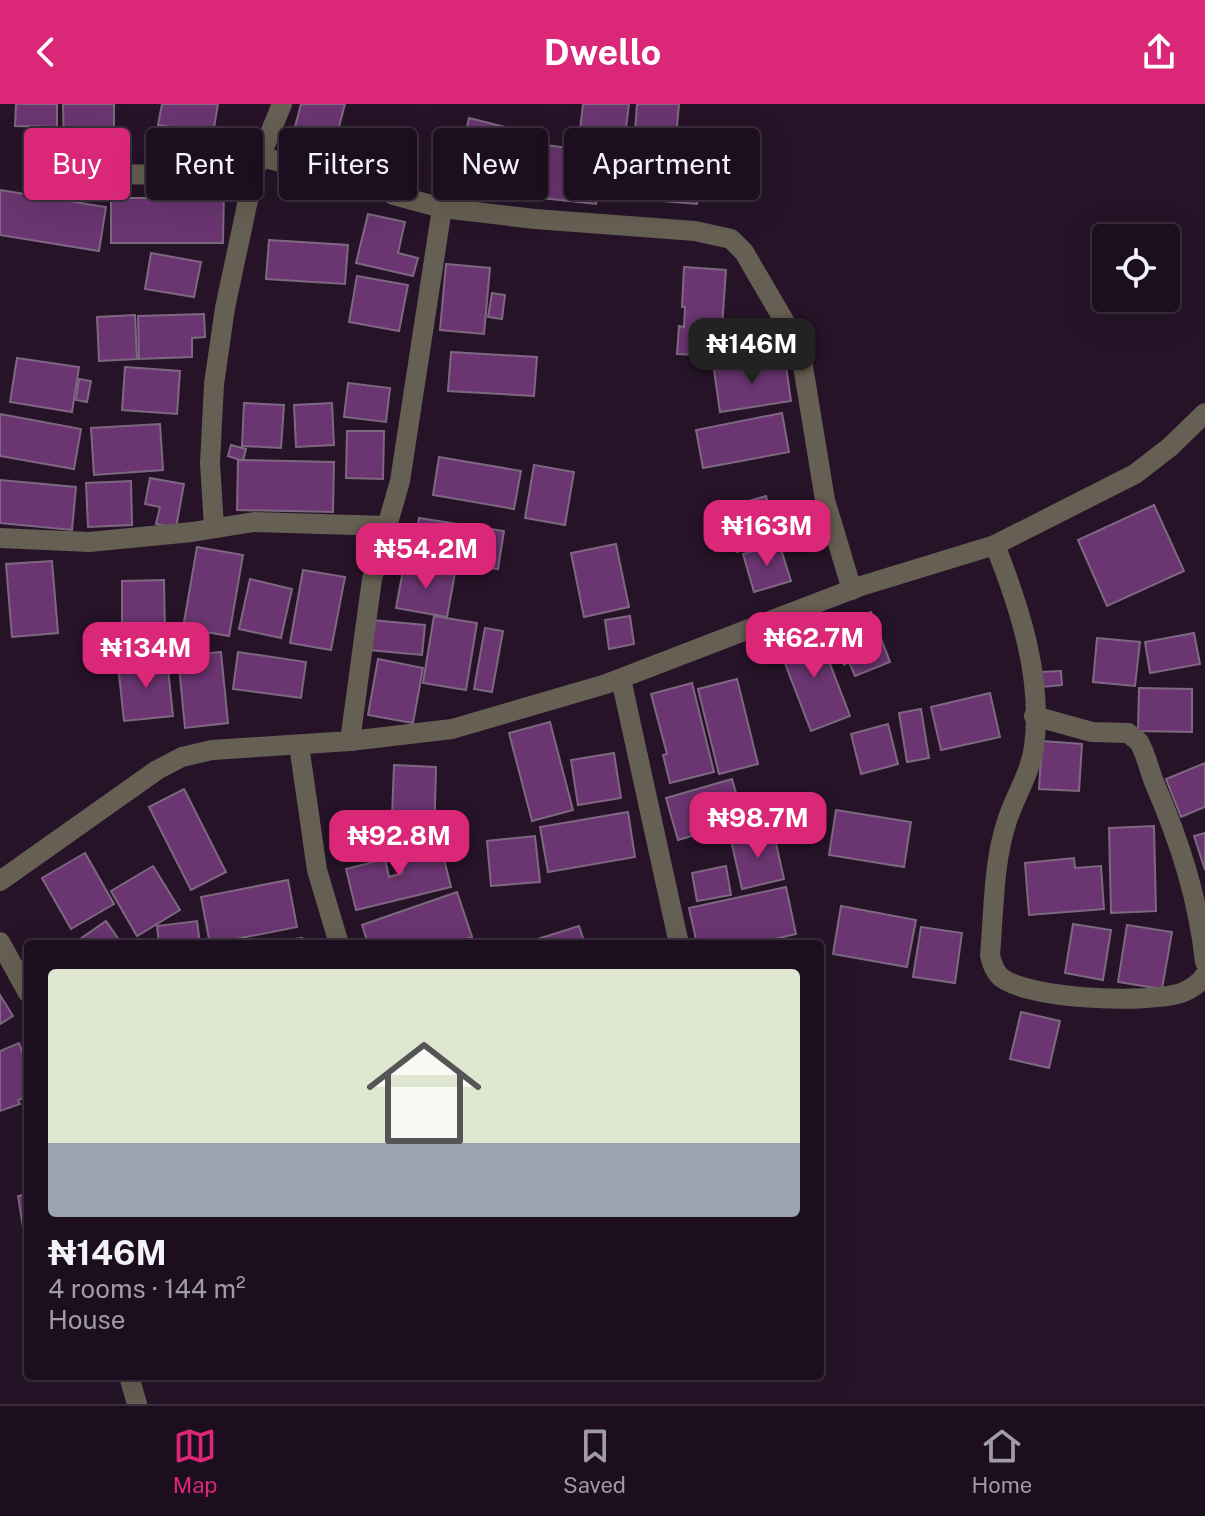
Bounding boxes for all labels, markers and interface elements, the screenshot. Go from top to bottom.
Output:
icon: back [24,30,68,74]
icon: share [1137,30,1181,74]
text: Dwello [544,31,661,73]
chip: Buy [24,128,130,200]
chip: Rent [146,128,263,200]
chip: Filters [279,128,417,200]
chip: New [433,128,548,200]
chip: Apartment [564,128,760,200]
map controls [1092,224,1180,312]
button: locate [1092,224,1180,312]
pin: ₦146M [696,318,808,386]
text: ₦146M [707,328,797,359]
pin: ₦163M [711,500,823,568]
text: ₦163M [722,510,812,541]
pin: ₦54.2M [361,523,491,591]
text: ₦54.2M [374,533,478,564]
pin: ₦62.7M [749,612,879,680]
pin: ₦134M [90,622,202,690]
text: ₦62.7M [764,622,864,653]
text: ₦134M [101,632,191,663]
pin: ₦98.7M [693,792,823,860]
text: ₦98.7M [707,802,809,833]
pin: ₦92.8M [334,810,464,878]
text: ₦92.8M [347,820,451,851]
icon: home [352,1021,496,1165]
text: ₦146M [48,1233,167,1273]
text: 4 rooms · 144 m² [48,1273,246,1304]
text: House [48,1304,125,1335]
tab: Map [173,1424,217,1498]
tab: Saved [563,1424,626,1498]
tab: Home [972,1424,1032,1498]

